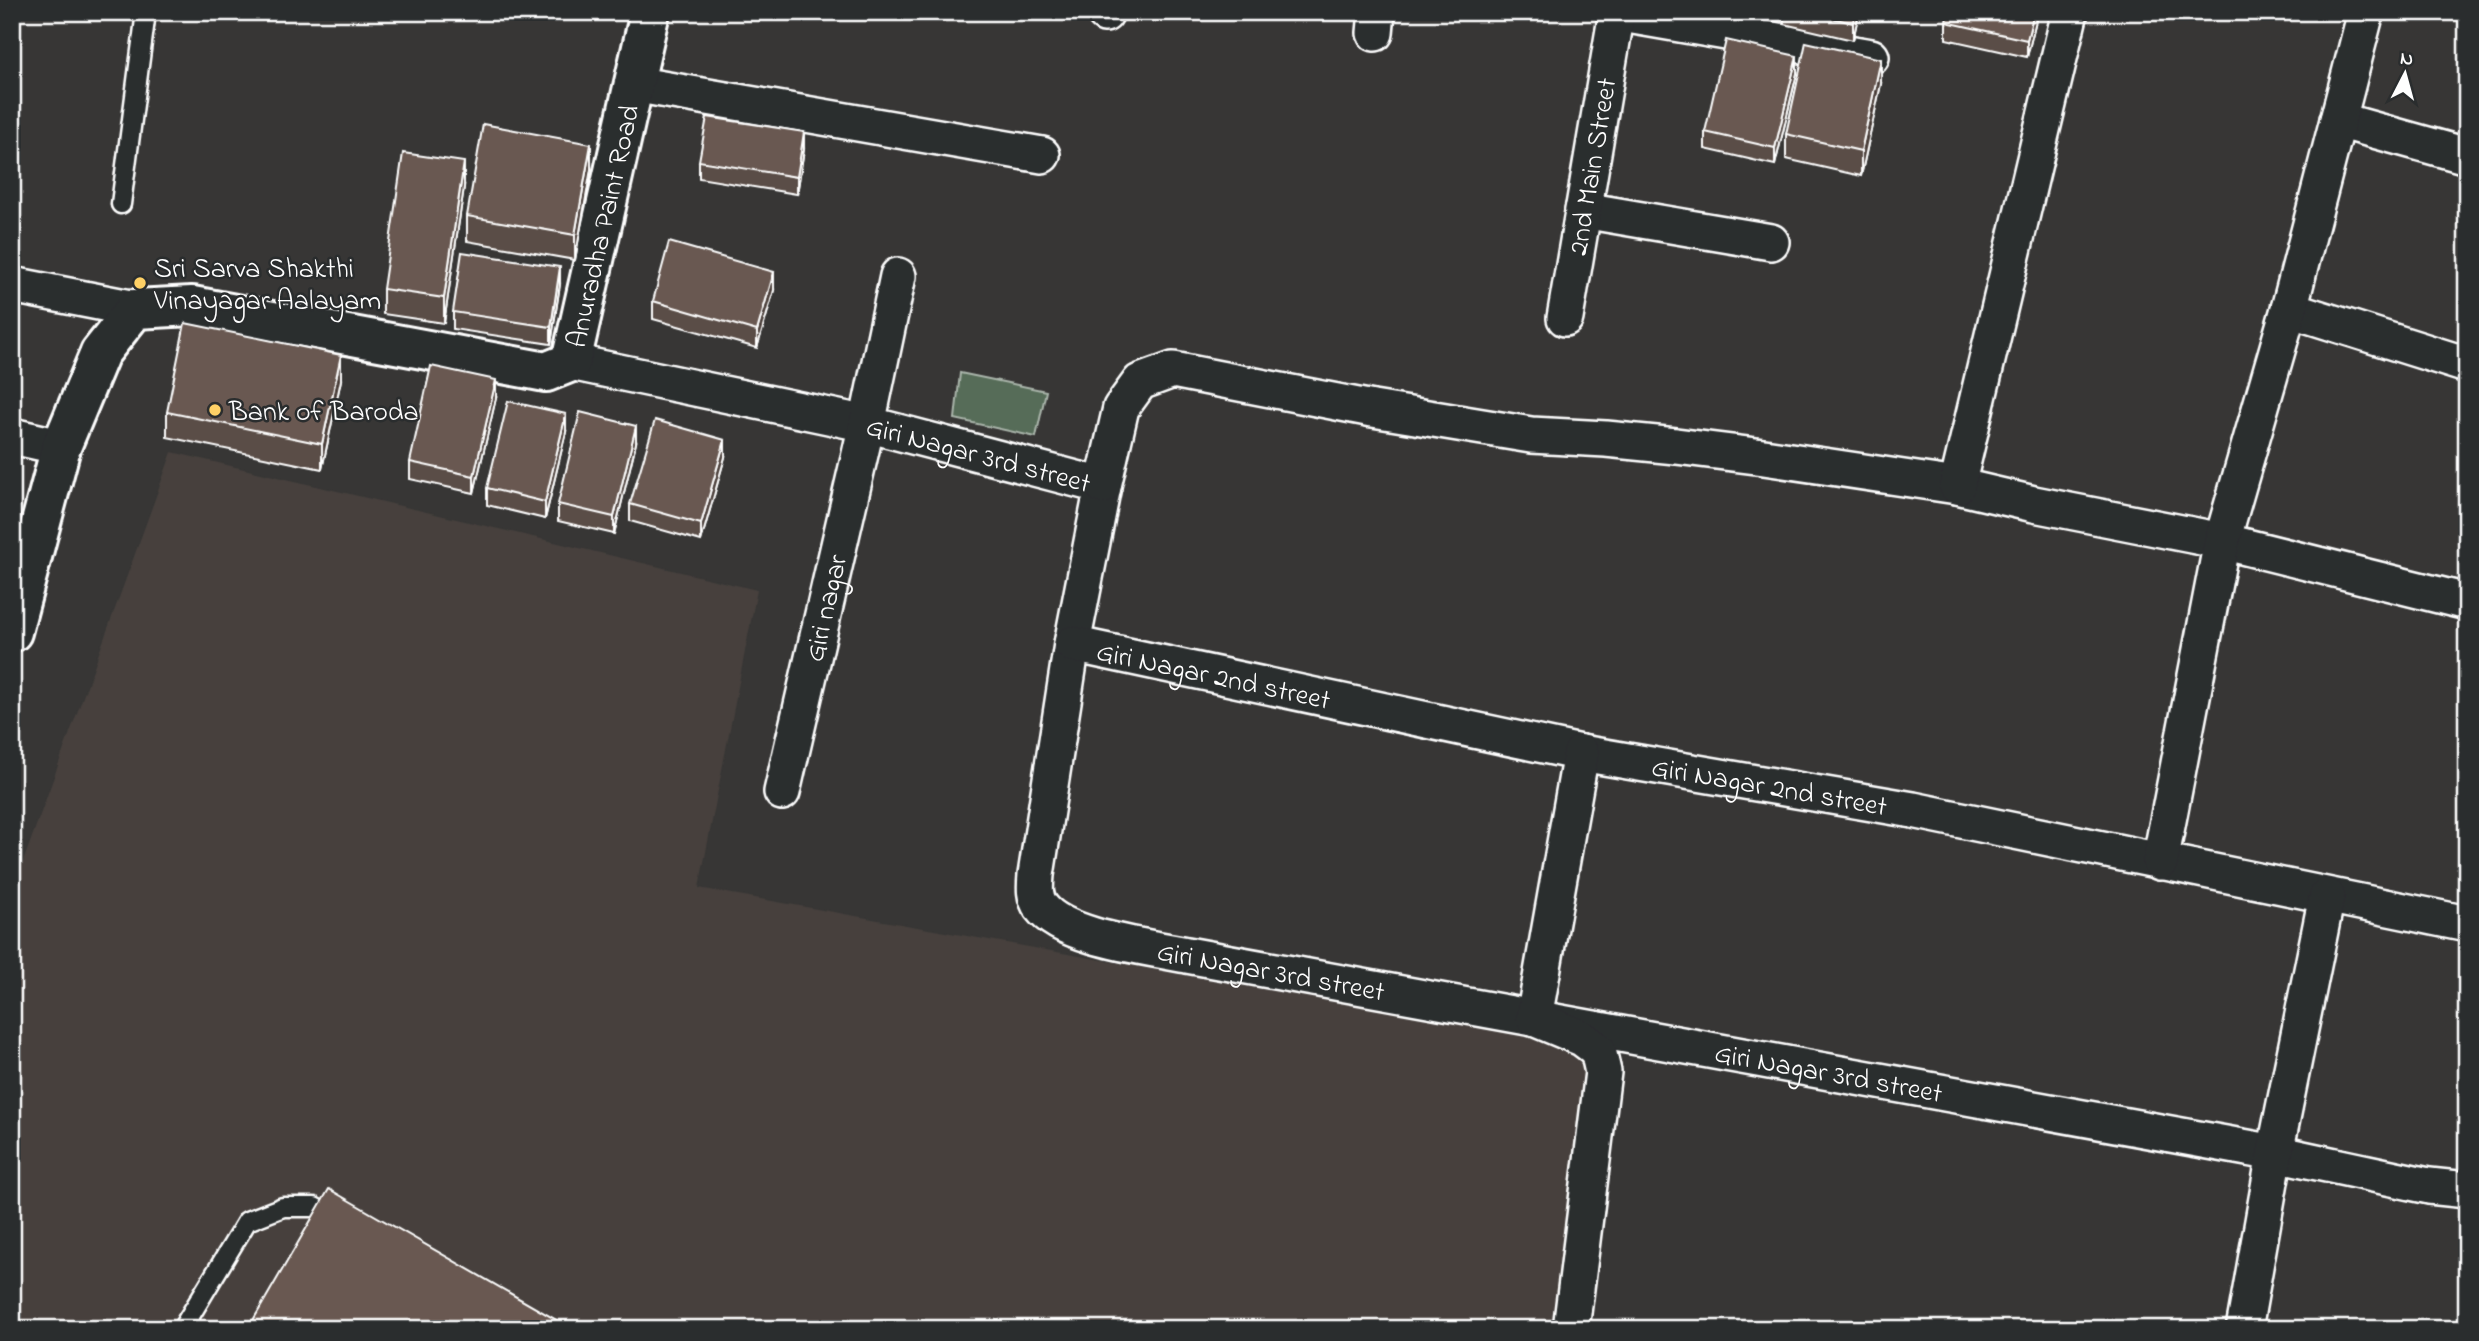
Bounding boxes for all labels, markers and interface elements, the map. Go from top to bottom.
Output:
north arrow [2370,38,2440,108]
text: N [2399,45,2414,74]
street label: 2nd Main Street [1559,75,1629,258]
street label: Anuradha Paint Road [558,101,652,352]
place label: Sri Sarva Shakthi Vinayagar Aalayam [153,250,381,323]
marker: Sri Sarva Shakthi Vinayagar Aalayam [132,275,148,291]
place label: Bank of Baroda [228,393,419,434]
marker: Bank of Baroda [207,402,223,418]
street label: Giri Nagar 3rd street [861,408,1095,506]
street label: Giri nagar [796,551,860,666]
street label: Giri Nagar 2nd street [1092,633,1334,723]
street label: Giri Nagar 2nd street [1648,748,1890,829]
street label: Giri Nagar 3rd street [1154,933,1388,1015]
street label: Giri Nagar 3rd street [1711,1034,1945,1116]

